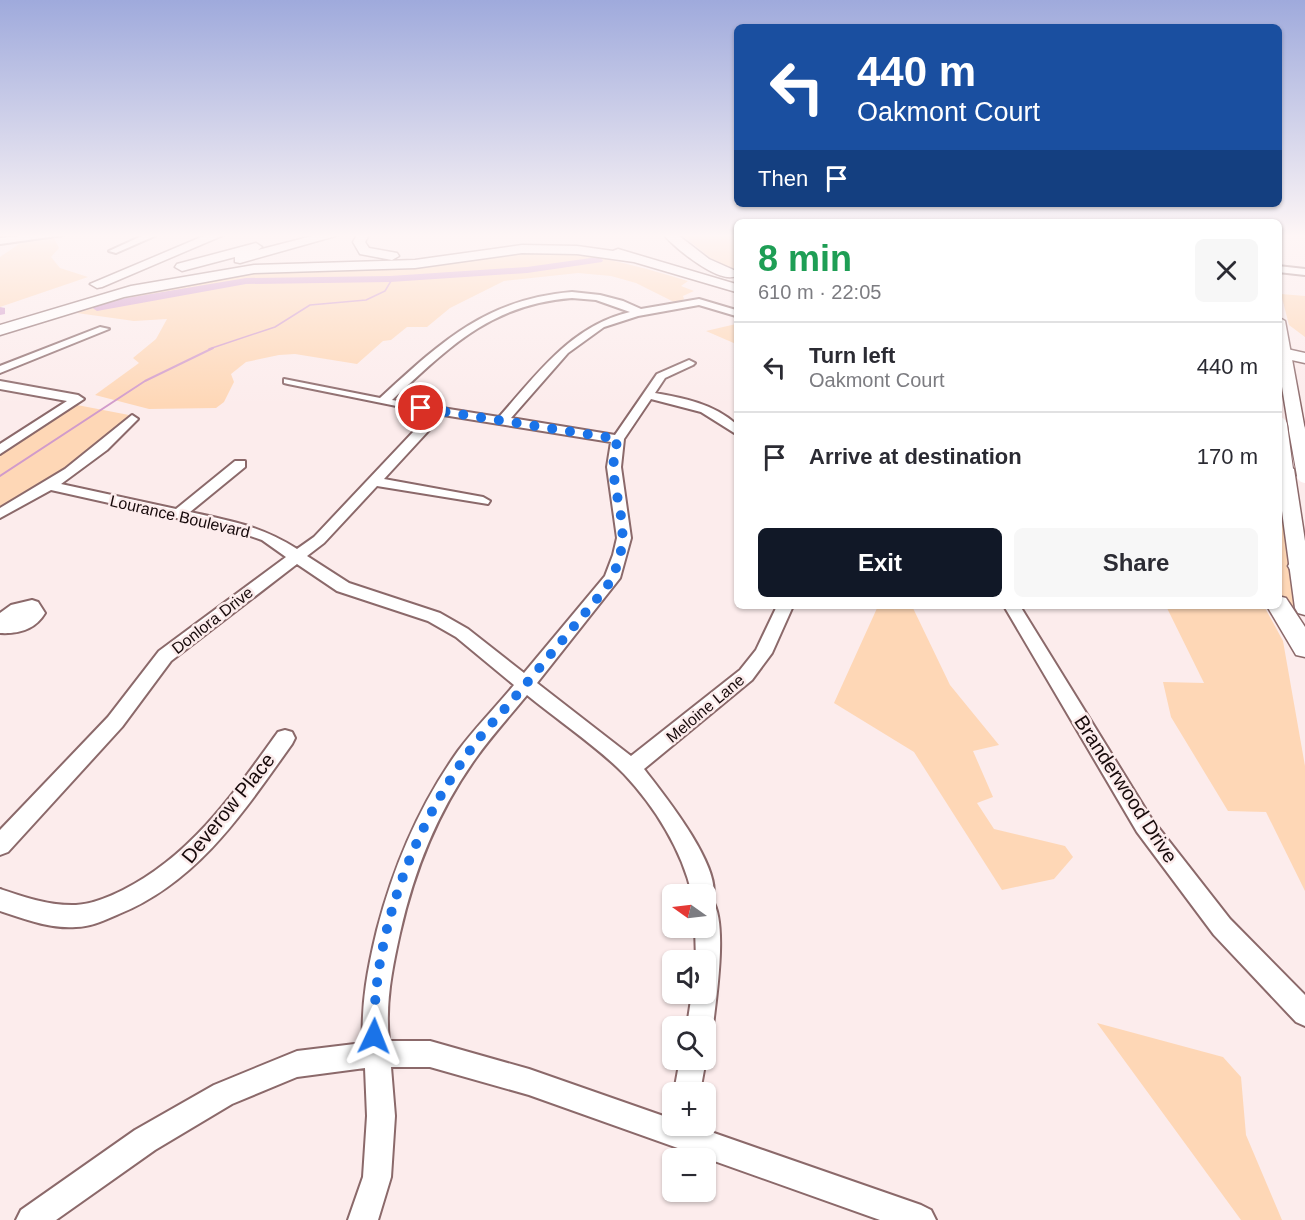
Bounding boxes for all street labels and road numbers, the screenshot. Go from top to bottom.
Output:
street label: Lourance Boulevard [108,492,252,541]
street label: Donlora Drive [169,584,256,657]
street label: Meloine Lane [663,671,748,746]
street label: Branderwood Drive [1070,711,1182,867]
street label: Deverow Place [177,749,279,867]

